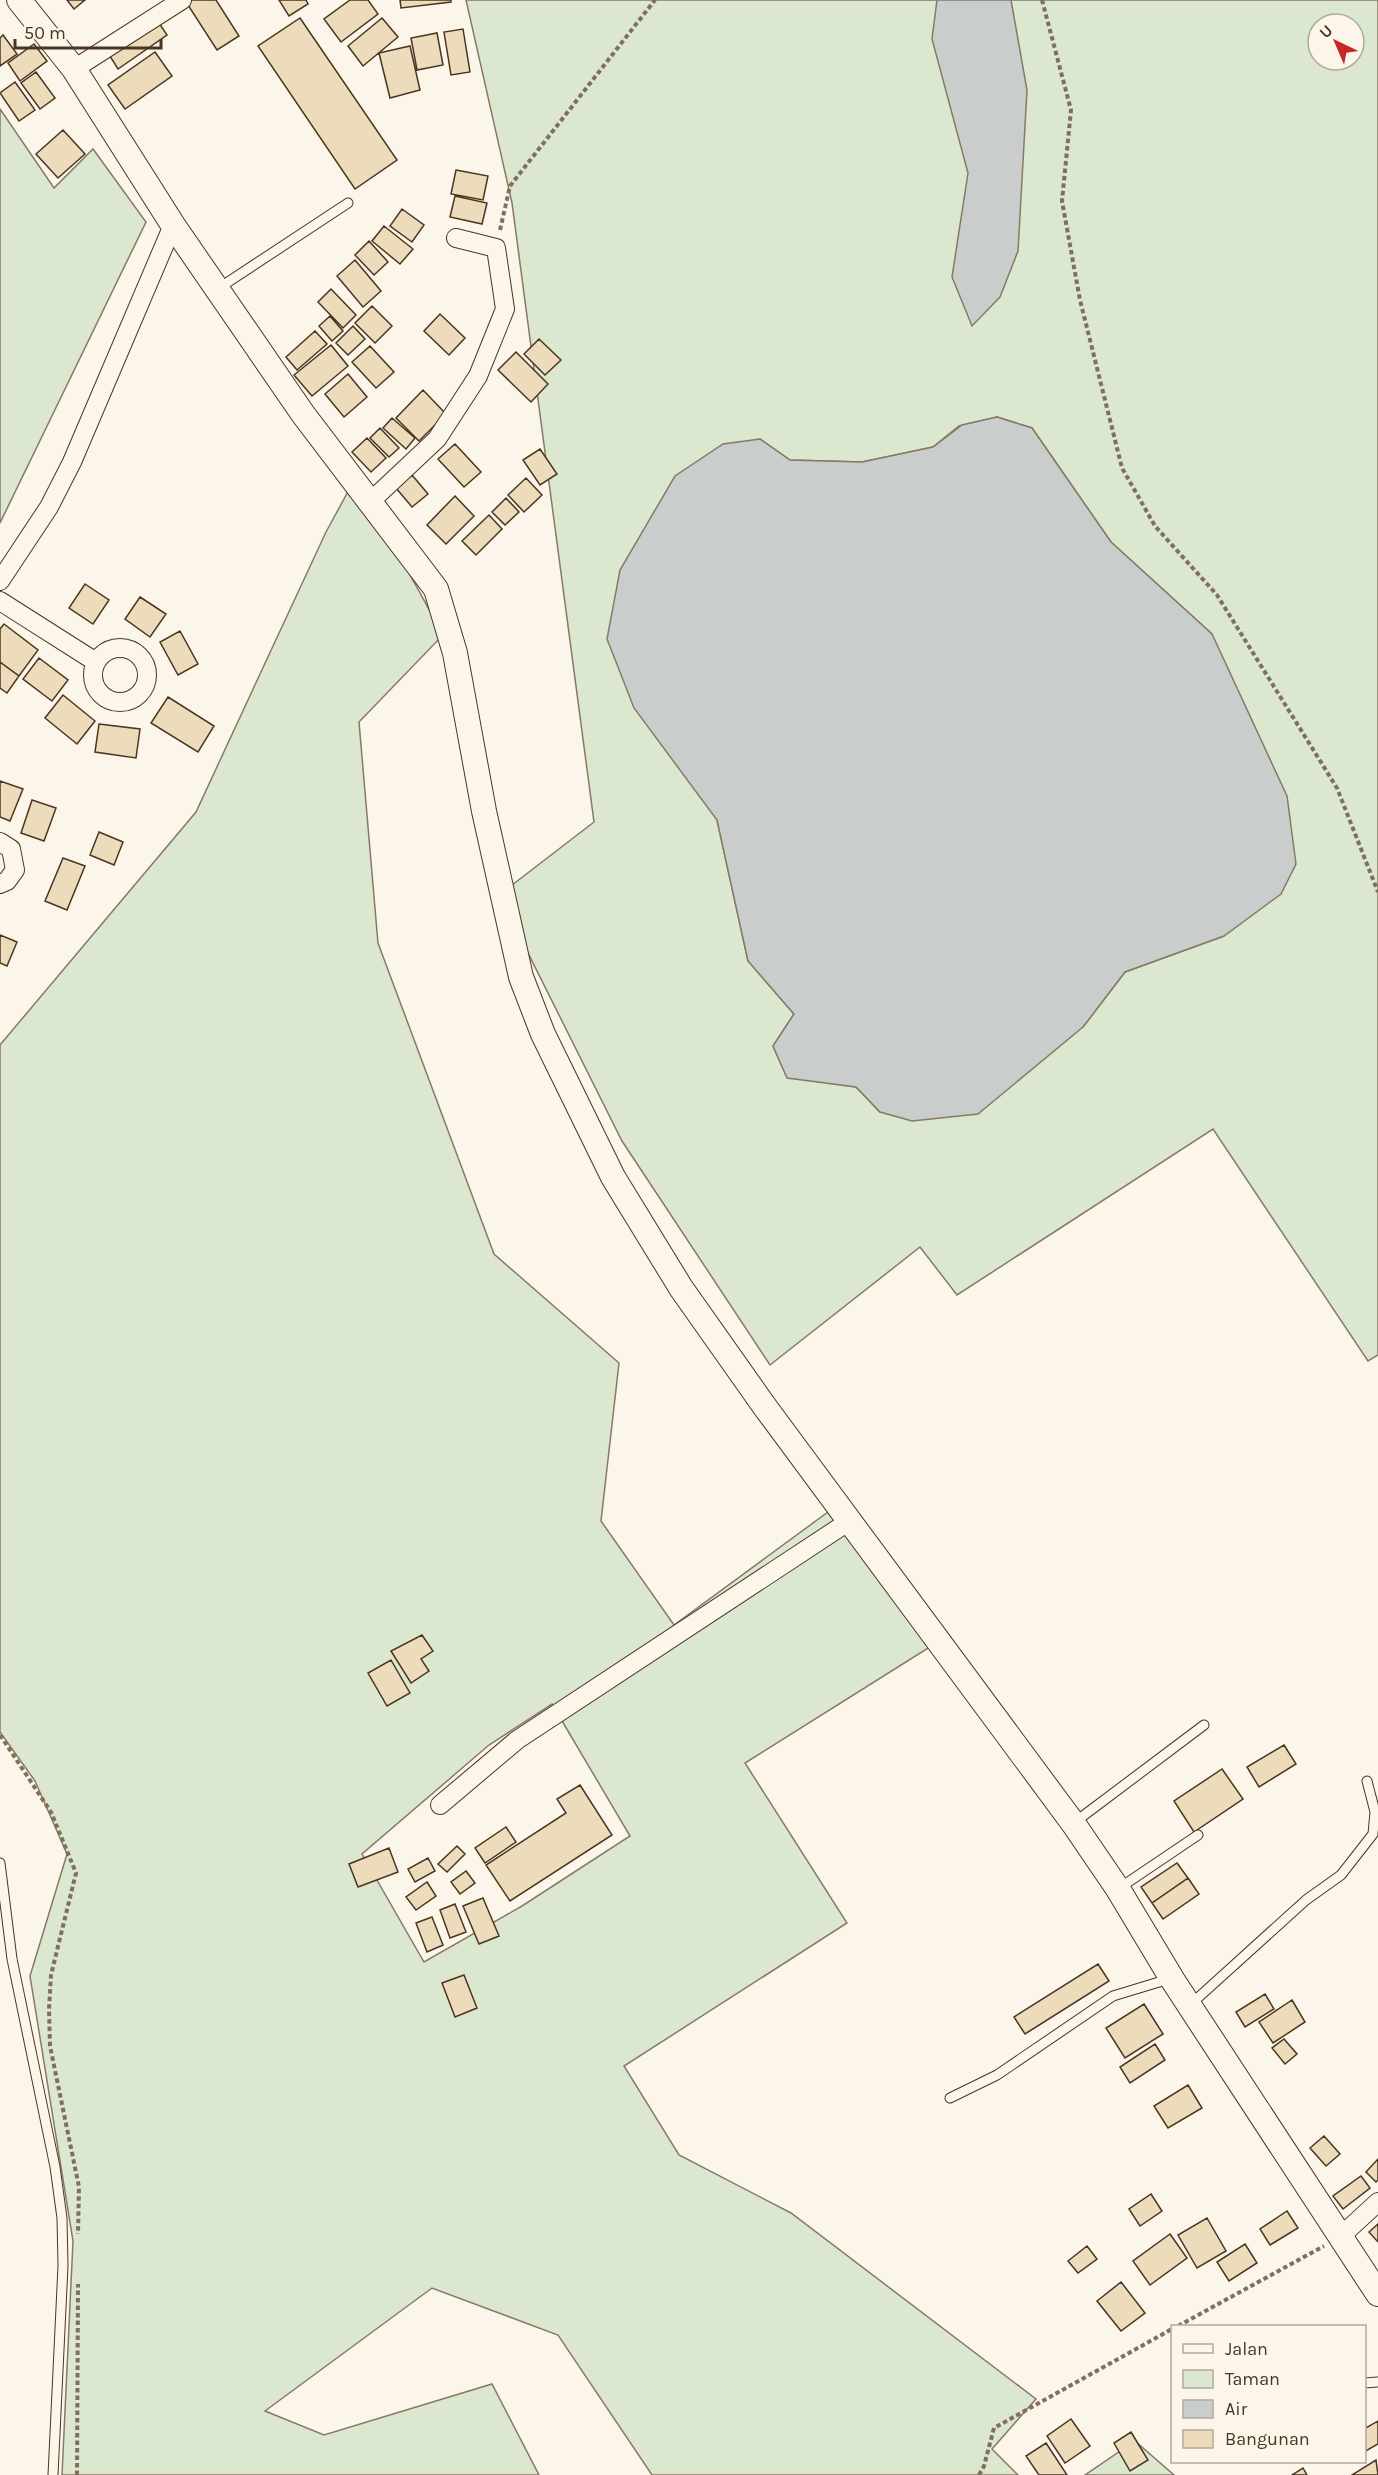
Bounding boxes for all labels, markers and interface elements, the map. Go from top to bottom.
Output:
scale bar [15,12,160,50]
north arrow [1306,12,1366,72]
text: U [1315,21,1336,42]
text: 50 m [24,22,66,44]
legend [1171,2325,1366,2463]
text: Jalan [1225,2338,1268,2360]
text: Taman [1225,2368,1280,2390]
text: Air [1225,2398,1248,2420]
text: Bangunan [1225,2428,1310,2450]

